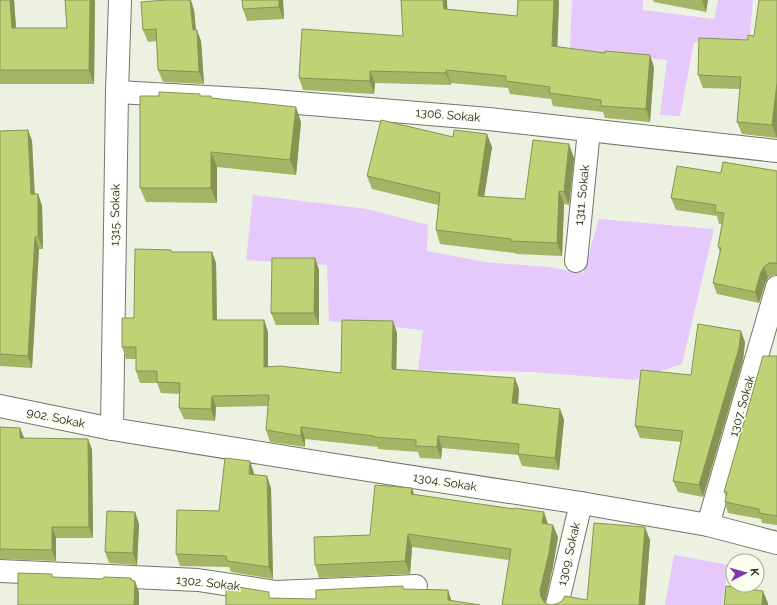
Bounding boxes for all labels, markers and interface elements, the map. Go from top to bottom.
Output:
street label: 1306. Sokak [415,105,482,125]
street label: 1311. Sokak [572,163,592,226]
street label: 1315. Sokak [107,183,123,246]
street label: 1307. Sokak [727,373,758,438]
street label: 902. Sokak [25,405,87,431]
street label: 1304. Sokak [412,470,479,494]
street label: 1309. Sokak [555,520,583,587]
north arrow [725,553,765,593]
text: K [748,568,761,577]
street label: 1302. Sokak [175,573,241,593]

